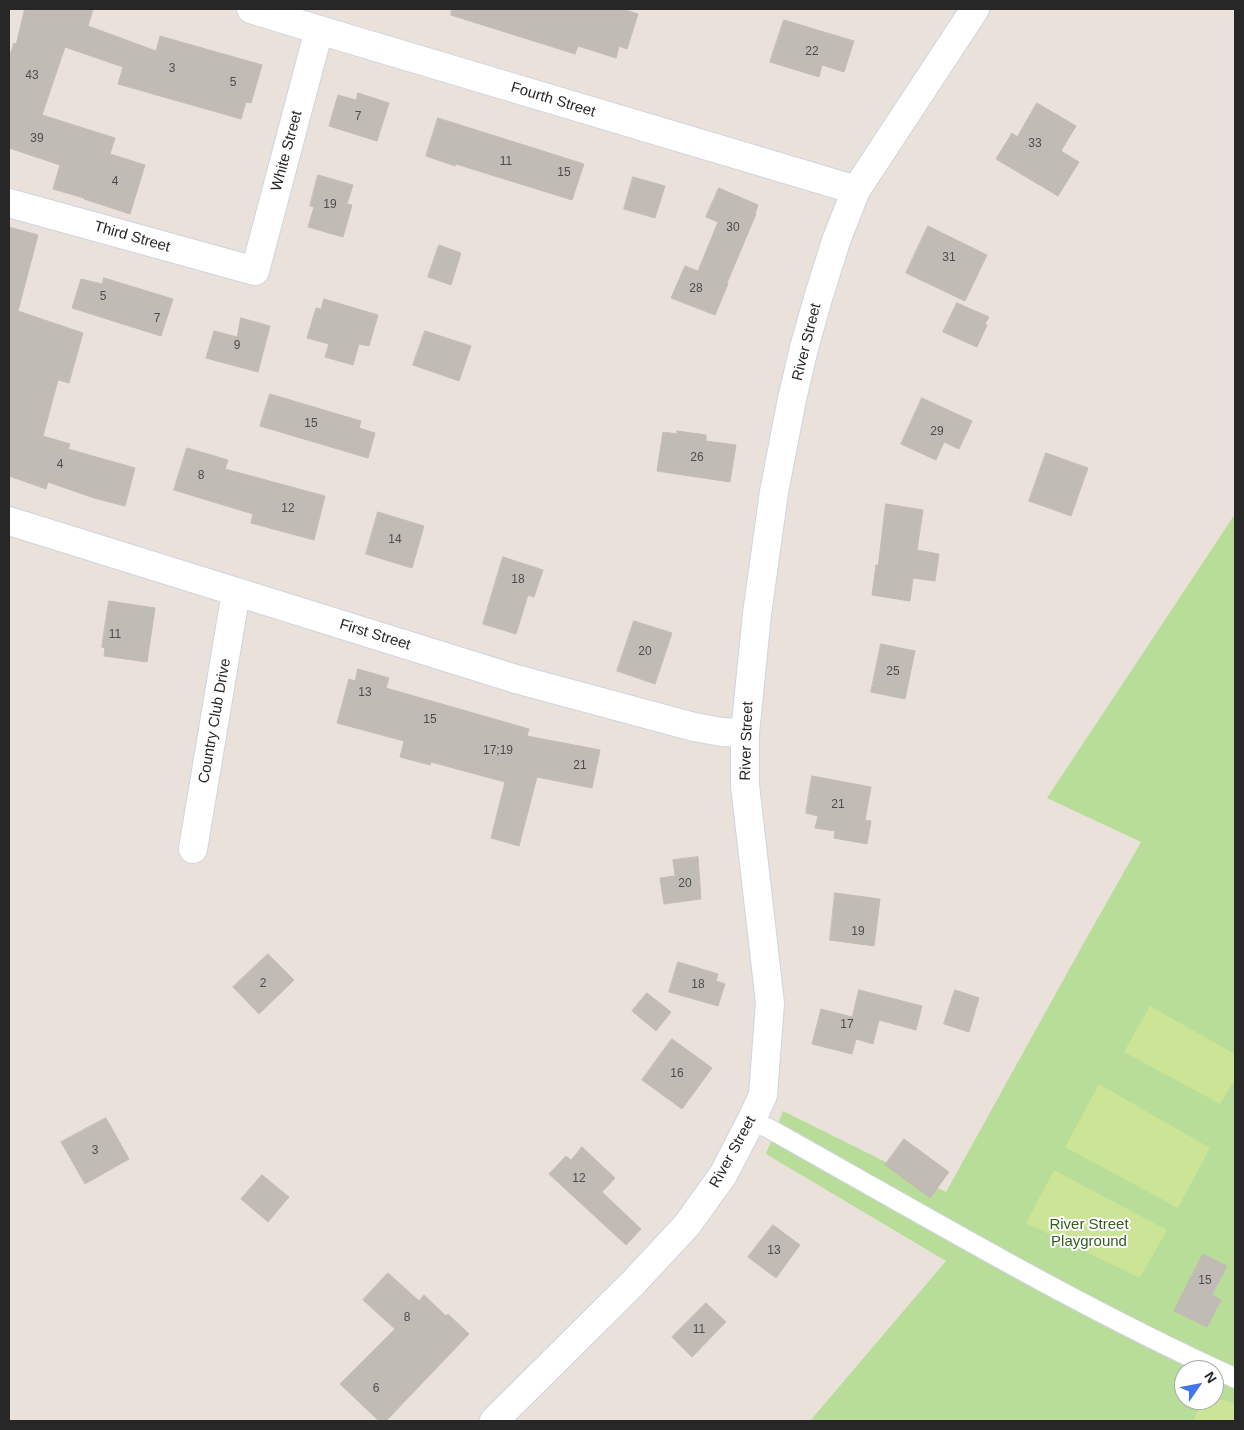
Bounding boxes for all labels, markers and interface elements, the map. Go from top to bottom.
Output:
house number: 22 [805,45,819,59]
house number: 3 [169,62,175,76]
house number: 43 [25,69,39,83]
house number: 5 [230,76,236,90]
street label: Fourth Street [509,79,597,121]
street label: White Street [268,109,306,193]
house number: 7 [355,110,361,124]
house number: 39 [30,132,44,146]
house number: 33 [1028,137,1042,151]
house number: 11 [500,155,512,169]
house number: 15 [557,166,571,180]
house number: 4 [112,175,118,189]
house number: 19 [323,198,337,212]
street label: Third Street [92,218,172,256]
house number: 30 [726,221,740,235]
house number: 31 [942,251,956,265]
house number: 28 [689,282,703,296]
house number: 5 [100,290,106,304]
street label: River Street [789,301,825,383]
house number: 7 [154,312,160,326]
house number: 9 [234,339,240,353]
house number: 15 [304,417,318,431]
house number: 29 [930,425,944,439]
house number: 26 [690,451,704,465]
house number: 4 [57,458,63,472]
house number: 8 [198,469,204,483]
house number: 12 [281,502,295,516]
house number: 14 [388,533,402,547]
house number: 18 [511,573,525,587]
street label: First Street [337,616,413,654]
house number: 11 [109,628,121,642]
house number: 20 [638,645,652,659]
street label: Country Club Drive [195,657,235,785]
house number: 25 [886,665,900,679]
house number: 13 [358,686,372,700]
street label: River Street [737,701,757,781]
house number: 15 [423,713,437,727]
house number: 17;19 [483,744,513,758]
house number: 21 [573,759,587,773]
house number: 21 [831,798,845,812]
house number: 20 [678,877,692,891]
house number: 19 [851,925,865,939]
house number: 2 [260,977,266,991]
house number: 18 [691,978,705,992]
house number: 17 [840,1018,854,1032]
house number: 16 [670,1067,684,1081]
street label: River Street [706,1113,760,1191]
house number: 3 [92,1144,98,1158]
house number: 12 [572,1172,586,1186]
park label: River Street Playground [1049,1216,1129,1251]
house number: 13 [767,1244,781,1258]
house number: 15 [1198,1274,1212,1288]
house number: 8 [404,1311,410,1325]
house number: 11 [693,1323,705,1337]
north arrow [1174,1360,1224,1410]
text: N [1201,1369,1220,1386]
house number: 6 [373,1382,379,1396]

